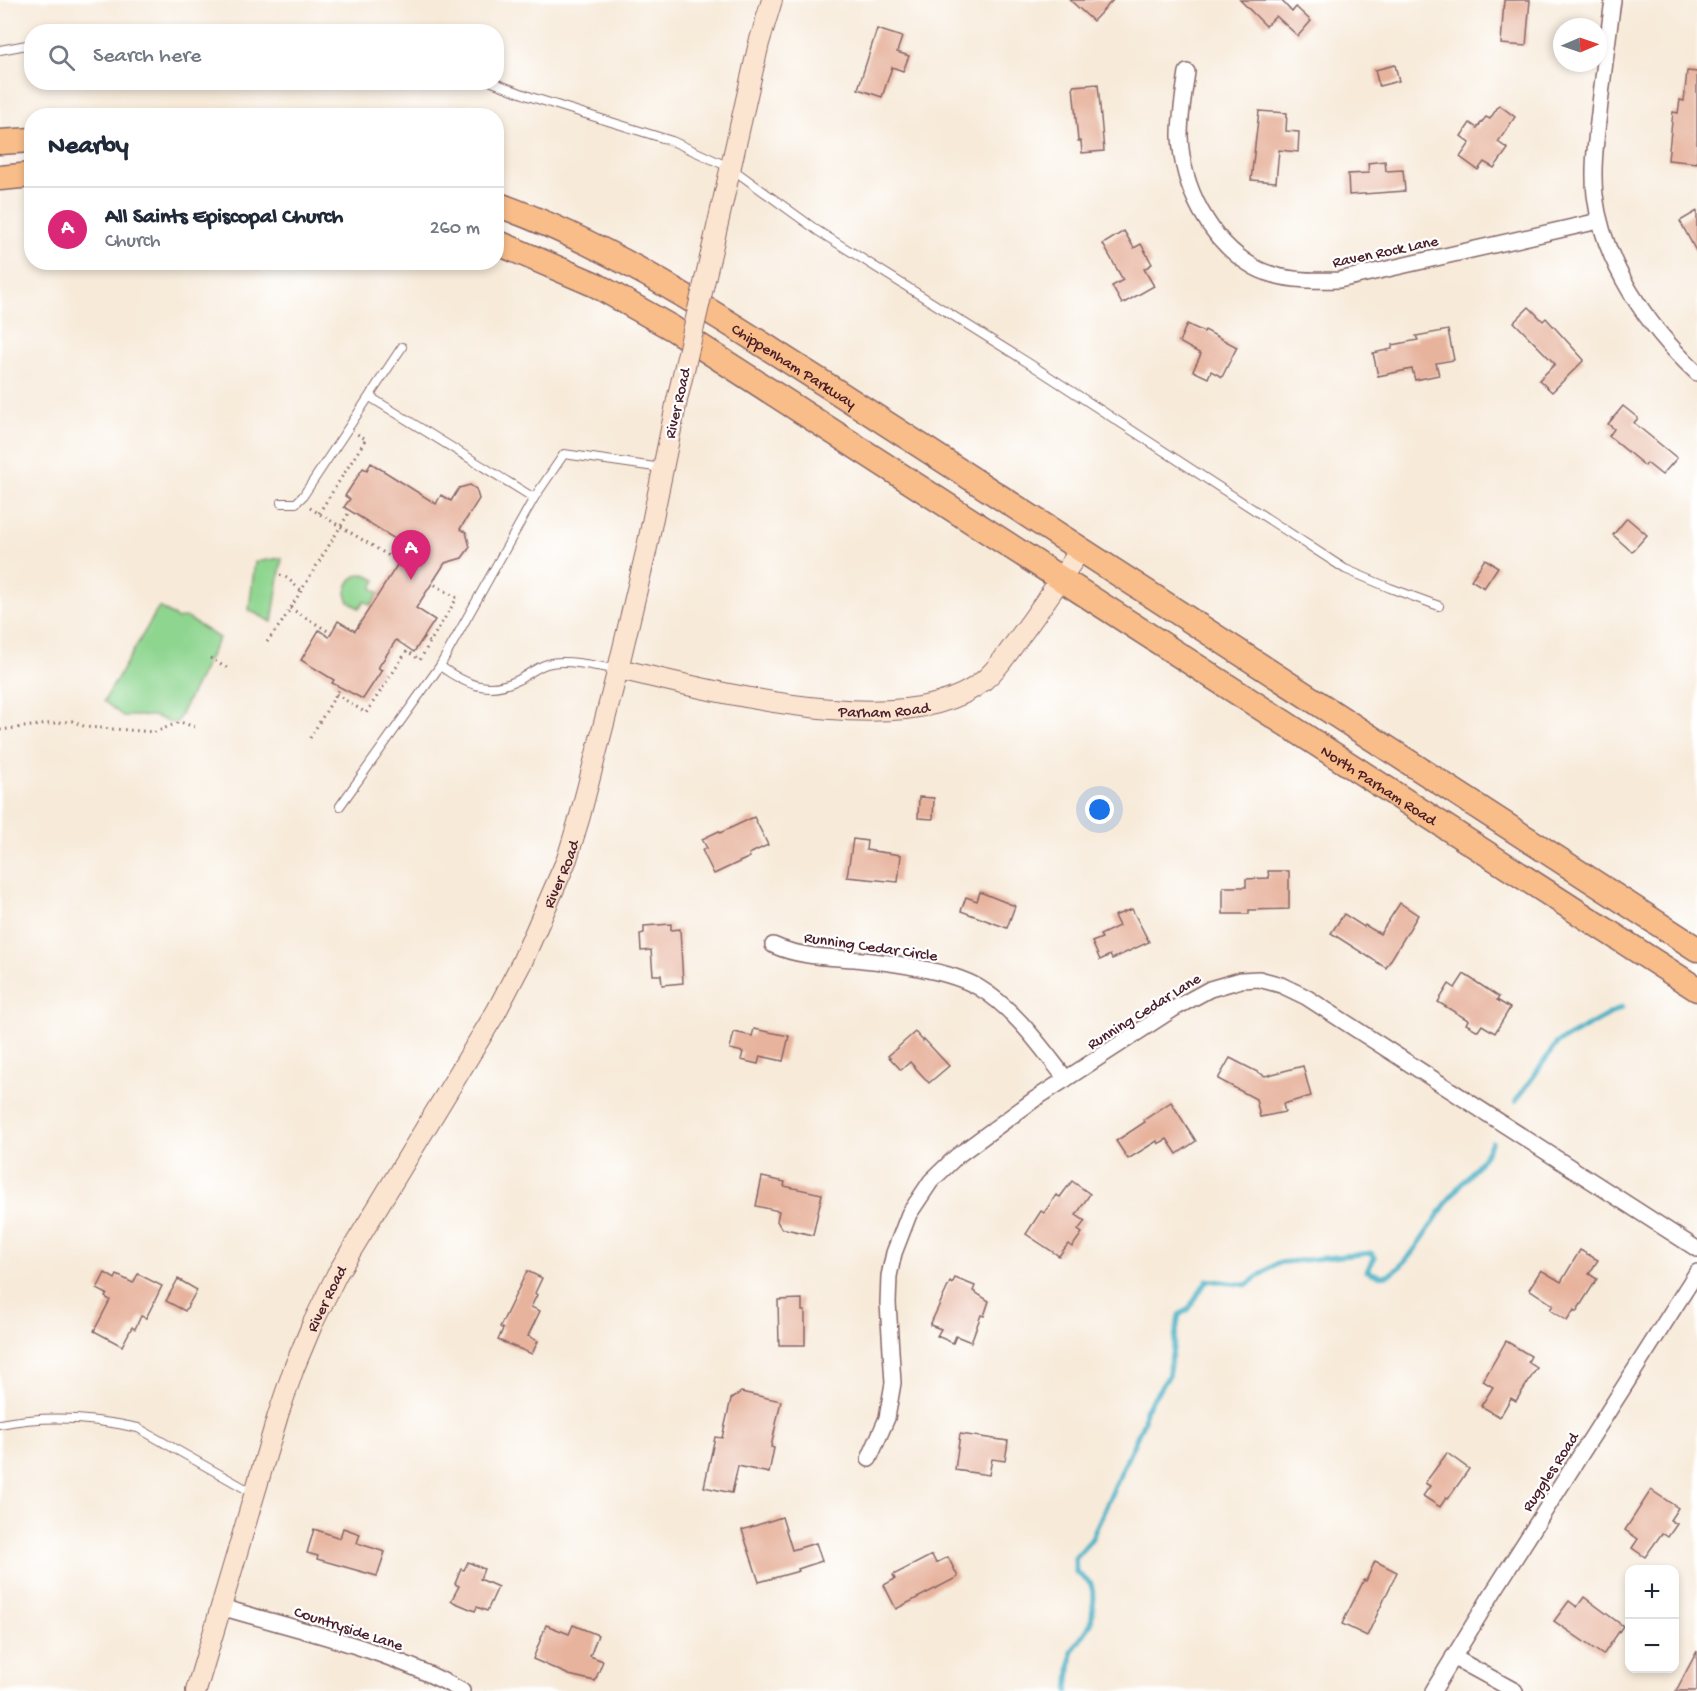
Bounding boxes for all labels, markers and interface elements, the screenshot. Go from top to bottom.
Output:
north arrow [1553,18,1607,72]
search box [24,24,504,90]
icon: search [45,41,78,74]
text: Search here [93,44,201,70]
text: Nearby [48,132,129,163]
text: All Saints Episcopal Church [105,205,343,231]
text: A [62,218,73,241]
text: 260 m [430,218,480,241]
text: Church [105,231,161,254]
street label: Raven Rock Lane [1331,233,1441,274]
street label: Chippenham Parkway [727,321,859,415]
street label: River Road [662,365,697,441]
pin: A [392,530,430,580]
street label: Parham Road [837,699,933,724]
street label: North Parham Road [1316,743,1441,832]
your location [1085,795,1114,824]
street label: River Road [541,837,586,912]
street label: Running Cedar Circle [802,930,939,967]
street label: Running Cedar Lane [1085,970,1206,1056]
street label: River Road [304,1262,354,1336]
street label: Ruggles Road [1519,1428,1585,1516]
map controls [1625,1565,1679,1673]
button: + [1625,1565,1679,1619]
street label: Countryside Lane [291,1604,406,1657]
button: − [1625,1619,1679,1673]

